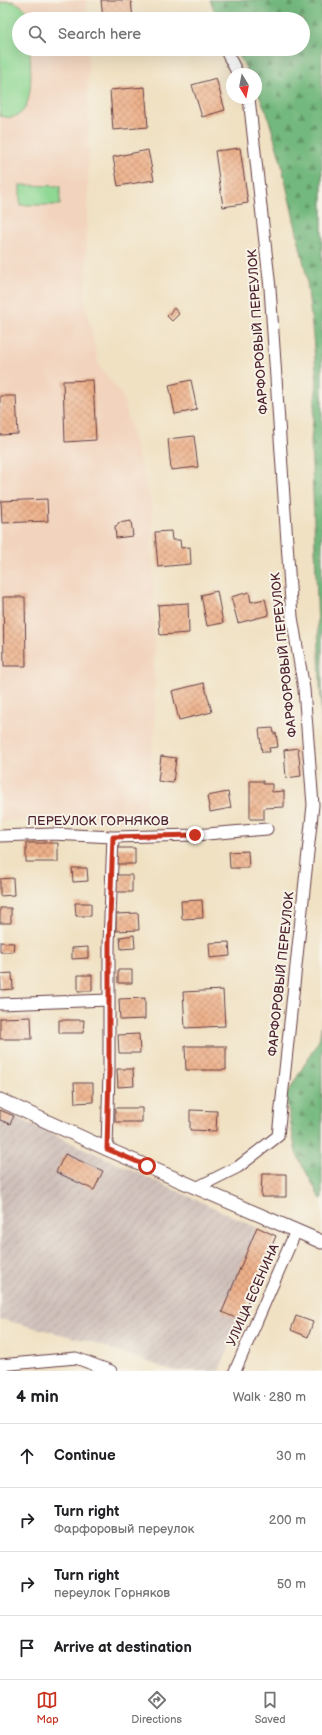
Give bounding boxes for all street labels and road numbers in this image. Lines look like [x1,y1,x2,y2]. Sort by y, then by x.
street label: ФАРФОРОВЫЙ ПЕРЕУЛОК [244,248,272,415]
street label: ФАРФОРОВЫЙ ПЕРЕУЛОК [267,571,301,738]
street label: ПЕРЕУЛОК ГОРНЯКОВ [27,813,169,829]
street label: ФАРФОРОВЫЙ ПЕРЕУЛОК [264,890,298,1057]
street label: УЛИЦА ЕСЕНИНА [223,1241,283,1349]

